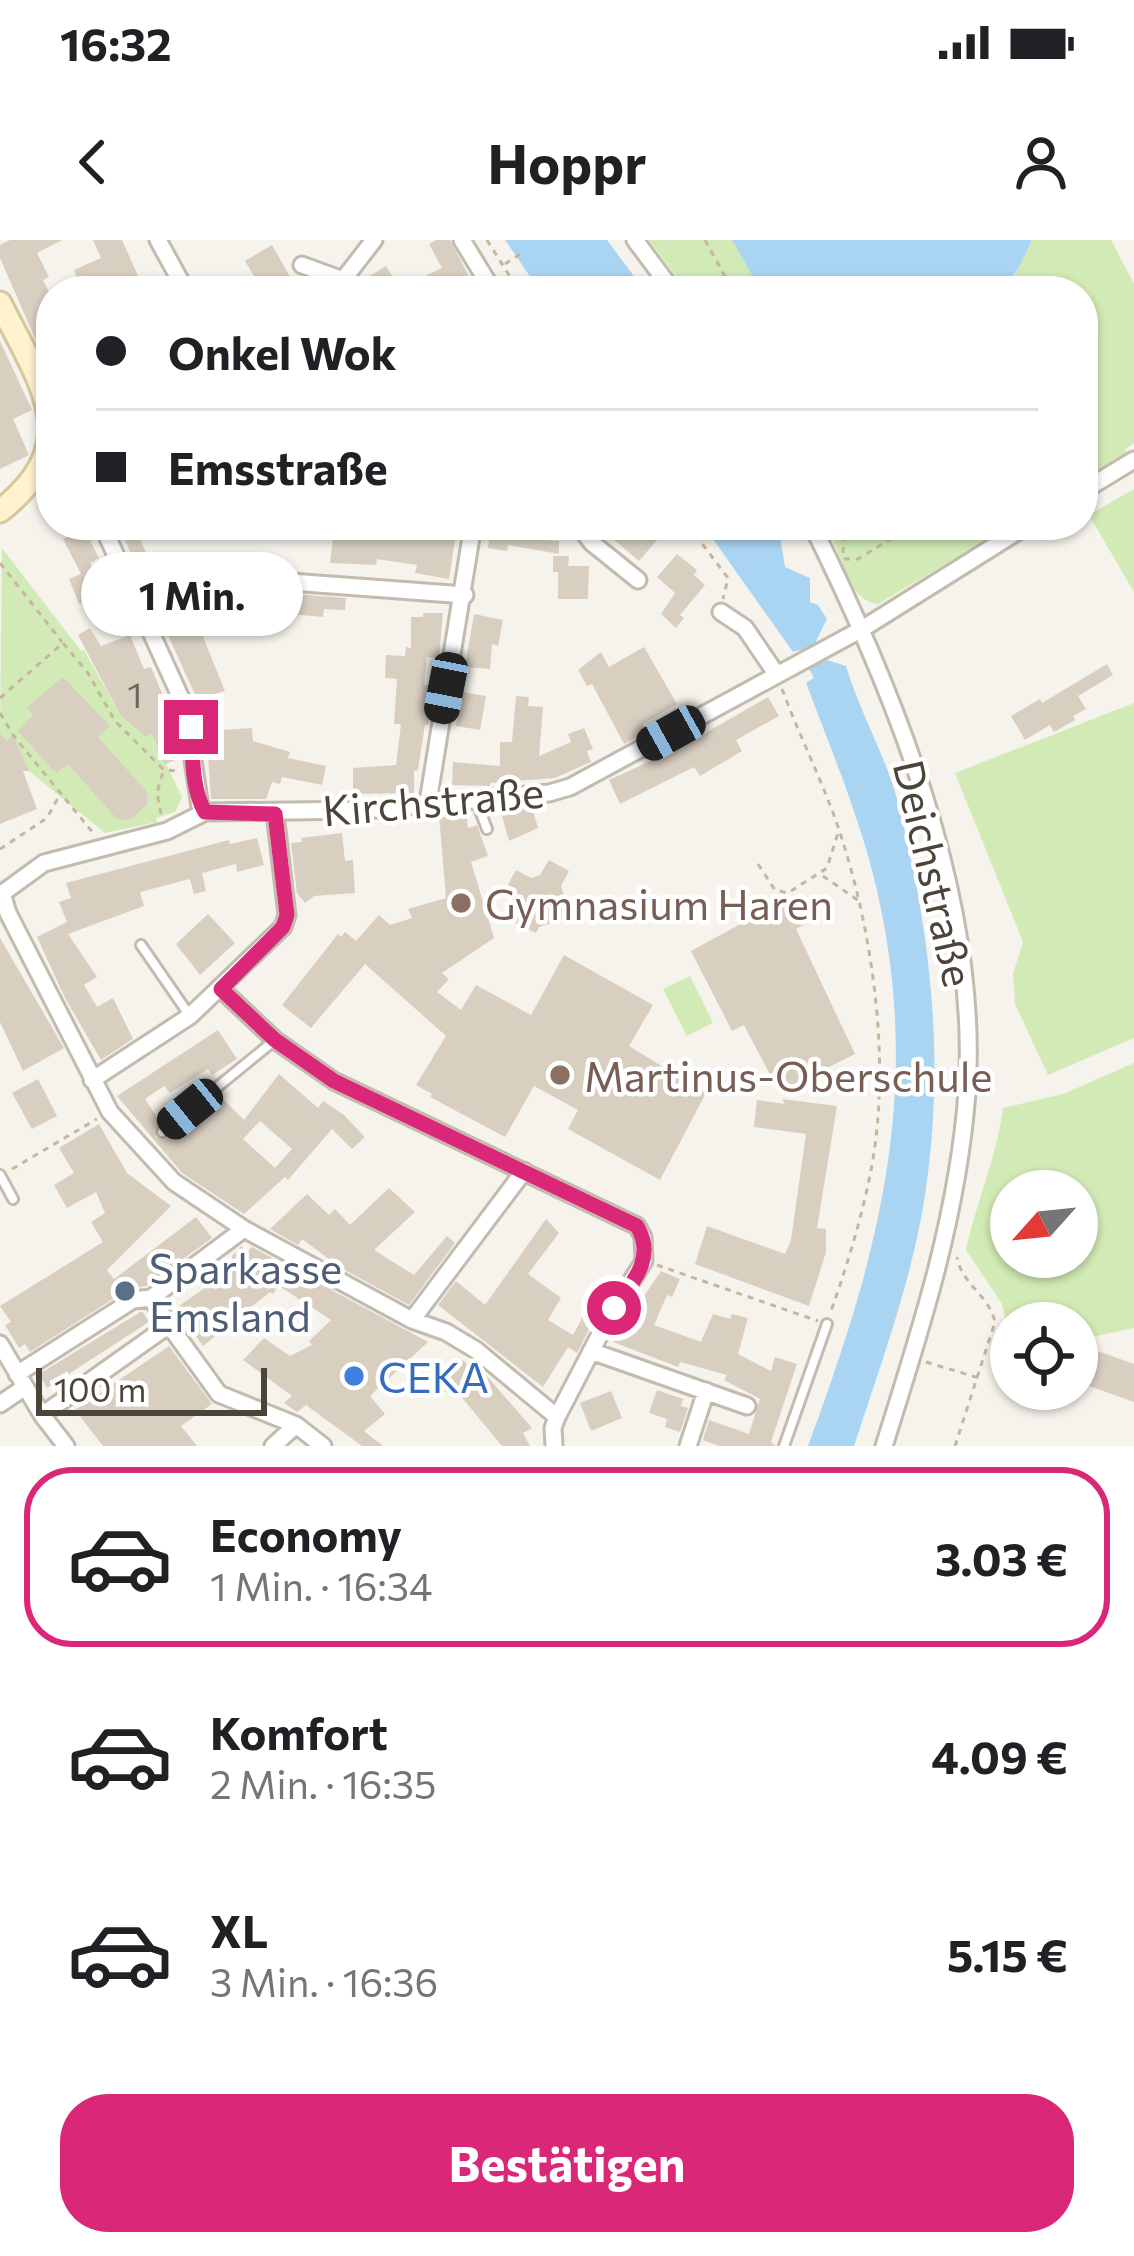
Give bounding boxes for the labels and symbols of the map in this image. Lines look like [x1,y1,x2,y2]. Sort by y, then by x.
callout: 1 Min. [80,553,302,637]
car [421,649,471,727]
house number: 1 [127,671,143,715]
route end [164,700,218,754]
car [631,700,711,766]
street label: Deichstraße [884,755,986,991]
street label: Kirchstraße [320,764,546,836]
place label: Gymnasium Haren [485,877,833,929]
marker: Gymnasium Haren [448,890,474,916]
place label: Martinus-Oberschule [584,1049,993,1101]
marker: Martinus-Oberschule [547,1062,573,1088]
car [151,1072,229,1146]
north arrow [990,1170,1098,1278]
place label: Sparkasse Emsland [149,1241,342,1341]
marker: Sparkasse Emsland [112,1278,138,1304]
route start [587,1281,641,1335]
place label: CEKA [378,1350,489,1402]
scale bar [36,1362,267,1415]
marker: CEKA [341,1363,367,1389]

